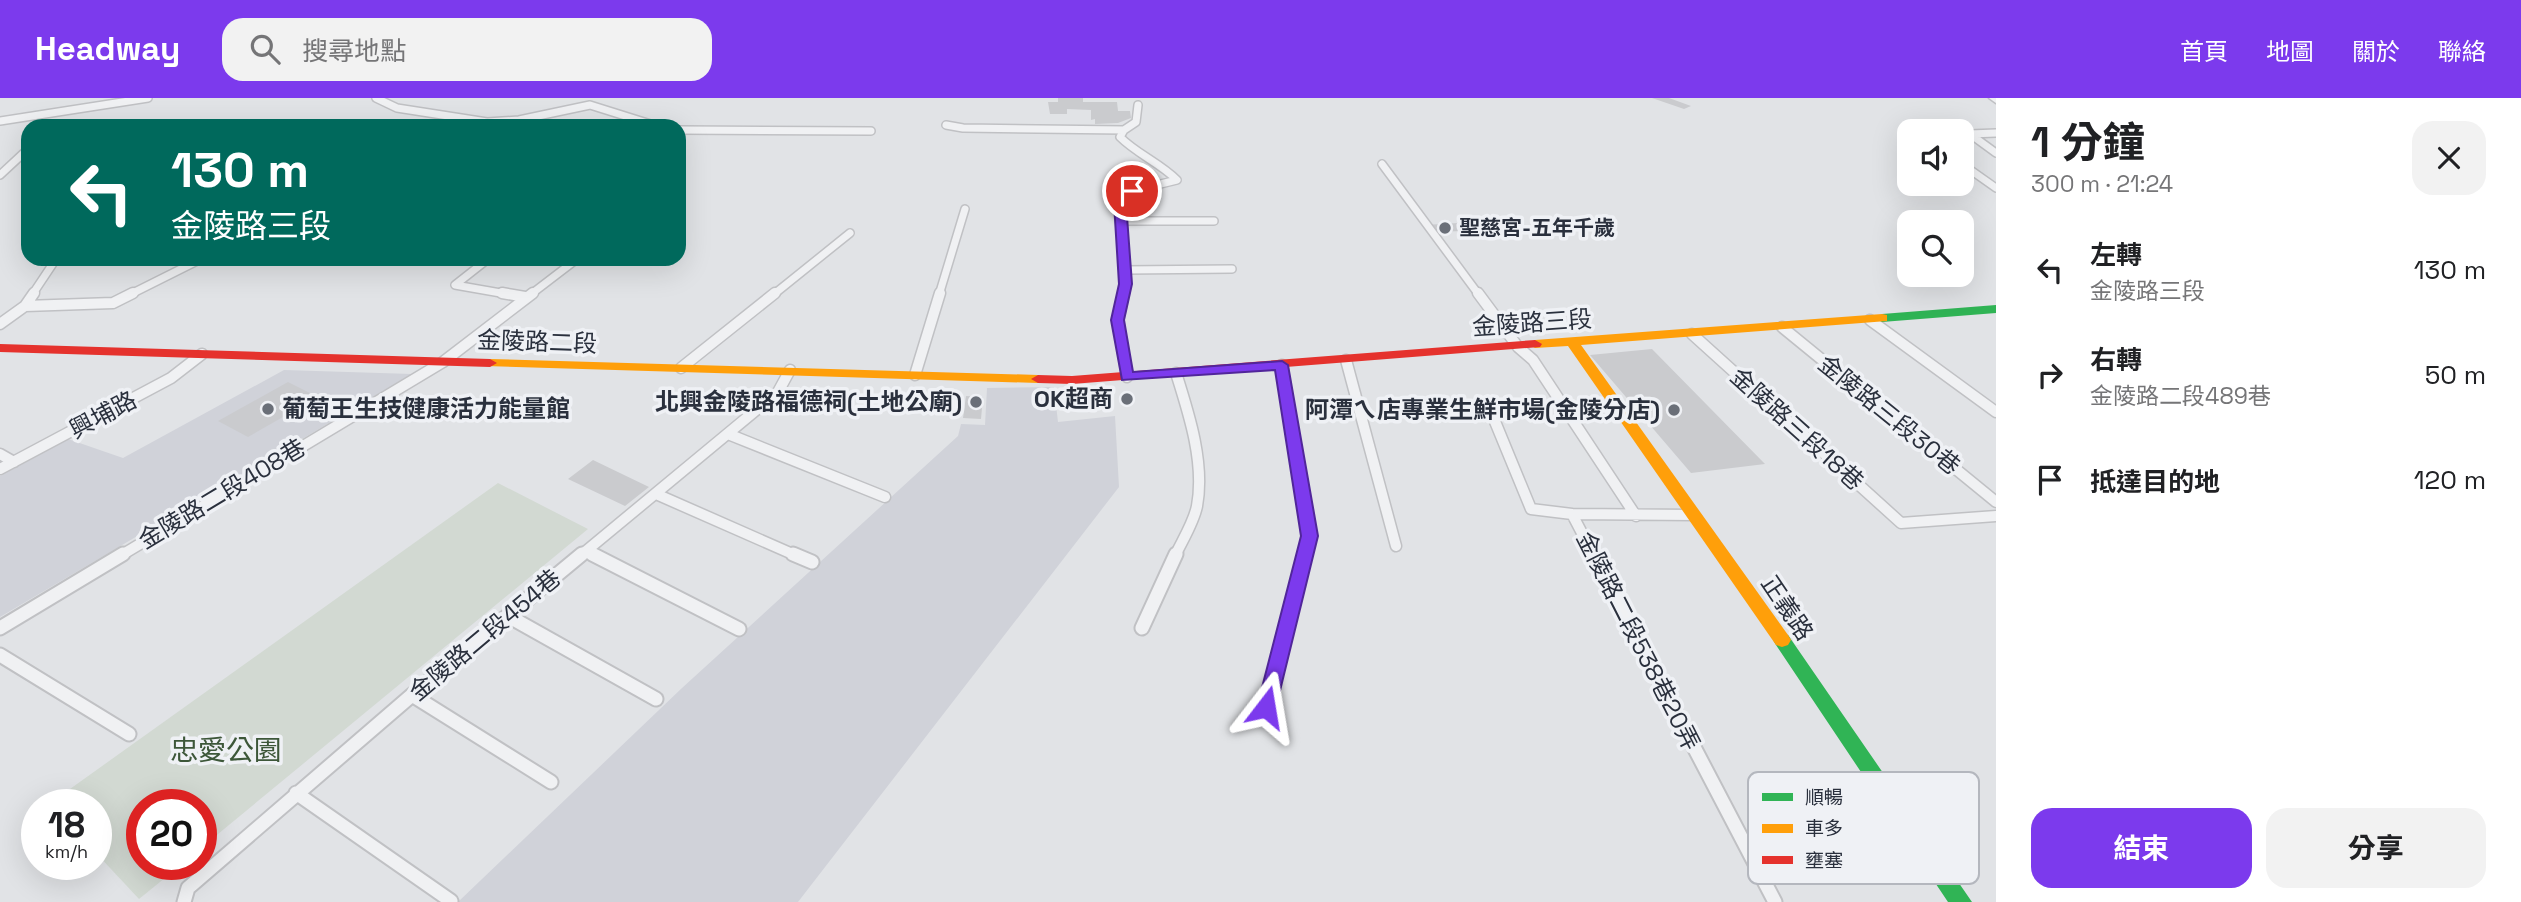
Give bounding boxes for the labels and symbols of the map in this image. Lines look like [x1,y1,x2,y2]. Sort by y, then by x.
pin [1102,161,1162,221]
place label: 聖慈宮-五年千歲 [1459,214,1615,241]
marker: 聖慈宮-五年千歲 [1437,220,1453,236]
street label: 金陵路三段 [1471,303,1593,342]
street label: 金陵路二段 [477,324,598,359]
street label: 金陵路三段30巷 [1812,348,1967,481]
street label: 金陵路三段18巷 [1724,361,1870,497]
place label: OK超商 [1034,383,1113,414]
street label: 興埔路 [64,384,142,445]
place label: 北興金陵路福德祠(土地公廟) [655,386,962,417]
marker: OK超商 [1119,391,1135,407]
place label: 葡萄王生技健康活力能量館 [282,393,570,424]
marker: 北興金陵路福德祠(土地公廟) [968,394,984,410]
place label: 阿潭ㄟ店專業生鮮市場(金陵分店) [1305,394,1660,425]
marker: 葡萄王生技健康活力能量館 [260,401,276,417]
marker: 阿潭ㄟ店專業生鮮市場(金陵分店) [1666,402,1682,418]
street label: 金陵路二段408巷 [133,432,311,556]
street label: 金陵路二段538巷20弄 [1570,526,1707,755]
street label: 金陵路二段454巷 [403,562,567,707]
street label: 正義路 [1754,569,1820,646]
position arrow [1229,670,1303,744]
park label: 忠愛公園 [170,732,282,768]
legend [1748,772,1979,884]
text: 順暢 [1805,785,1843,810]
speed limit sign: 20 [126,789,217,880]
text: 車多 [1805,816,1843,841]
text: 壅塞 [1805,848,1843,873]

